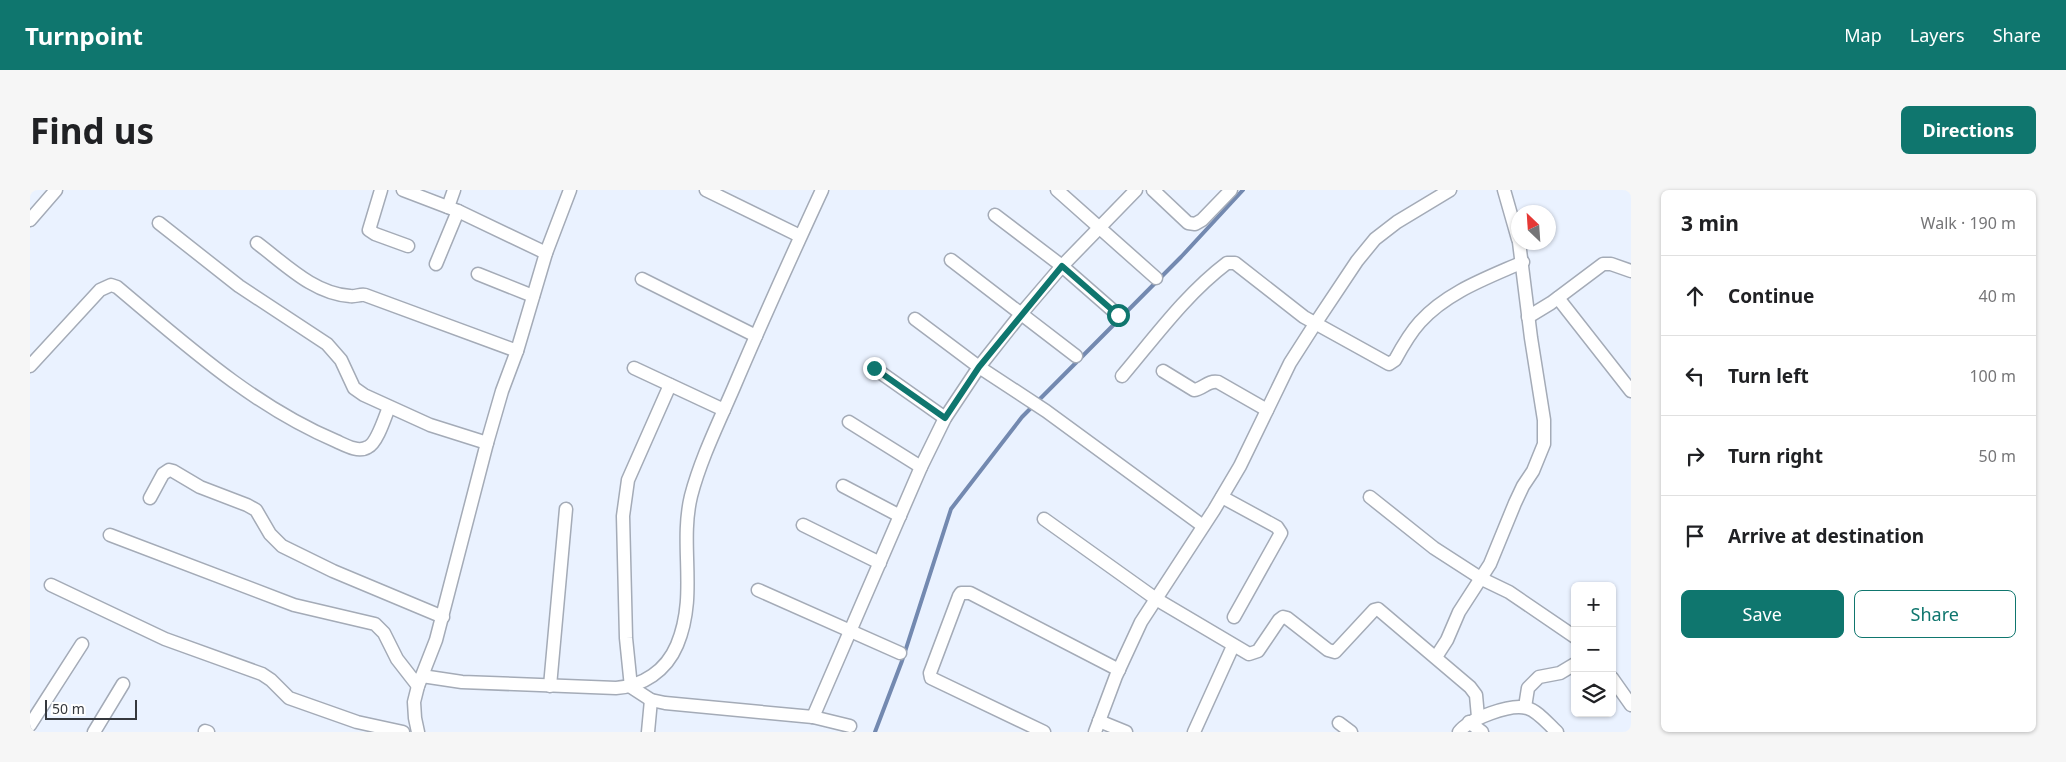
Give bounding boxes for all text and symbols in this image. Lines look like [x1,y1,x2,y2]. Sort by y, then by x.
text: Turnpoint [25,19,143,52]
text: Map [1844,23,1882,47]
text: Layers [1910,23,1965,47]
text: Share [1993,23,2041,47]
button: Directions [1901,106,2036,154]
text: Find us [30,107,154,154]
north arrow [1511,205,1556,250]
text: 3 min [1681,209,1739,237]
text: Walk · 190 m [1921,212,2016,234]
icon: ahead [1681,282,1709,310]
text: Continue [1728,283,1814,309]
text: 40 m [1979,285,2016,307]
route start [1107,304,1130,327]
route end [863,357,886,380]
icon: left [1681,362,1709,390]
text: Turn left [1728,363,1809,389]
text: 100 m [1969,365,2016,387]
icon: right [1681,442,1709,470]
text: Turn right [1728,443,1823,469]
text: 50 m [1979,445,2016,467]
icon: arrive [1681,522,1709,550]
text: Arrive at destination [1728,523,1924,549]
map controls [1571,582,1616,717]
button: + [1571,582,1616,627]
button: Save [1681,590,1844,638]
button: Share [1854,590,2016,638]
button: − [1571,627,1616,672]
button: layers [1571,672,1616,717]
scale bar [45,697,138,720]
text: 50 m [52,699,85,718]

